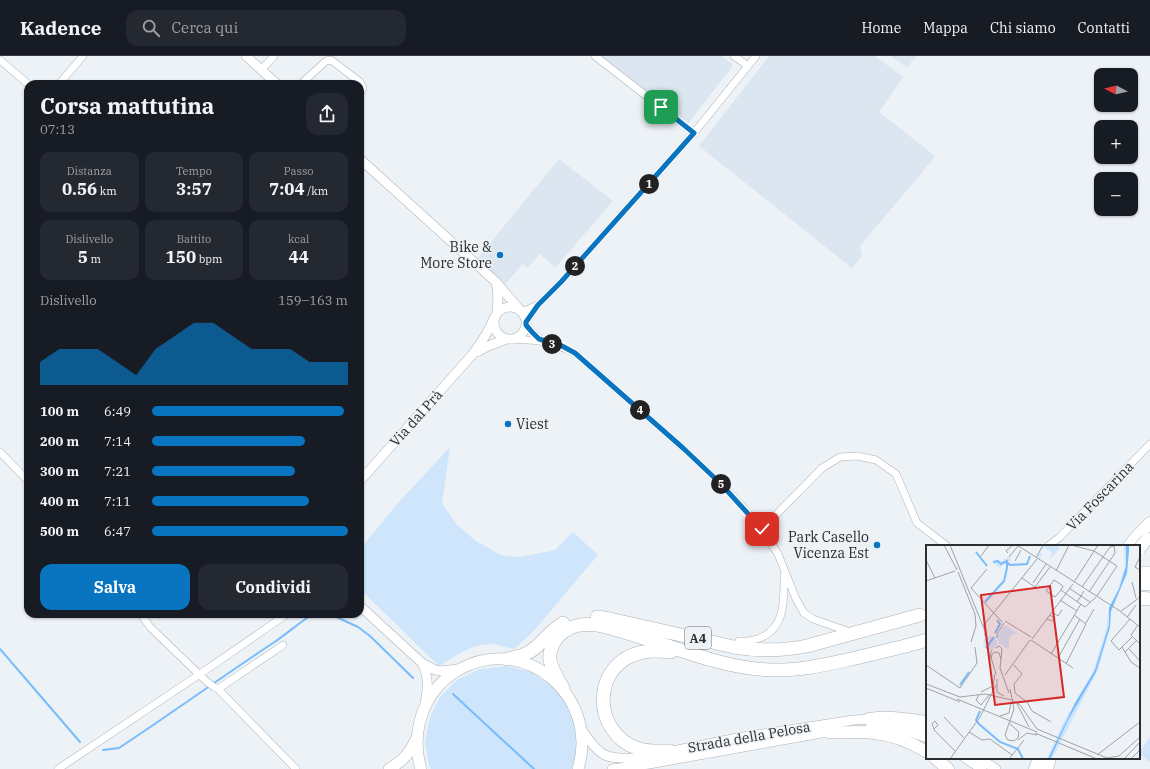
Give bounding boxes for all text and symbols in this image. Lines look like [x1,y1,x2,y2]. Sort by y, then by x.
search box [126,10,406,46]
text: Kadence [20,16,102,40]
icon: search [140,17,162,39]
text: Cerca qui [172,18,238,37]
text: Home [861,19,901,37]
text: Mappa [923,19,968,37]
text: Chi siamo [990,19,1056,37]
text: Contatti [1078,19,1130,37]
north arrow [1094,68,1138,112]
map controls [1094,68,1138,216]
pin [644,90,678,124]
text: Corsa mattutina [40,91,214,120]
button: share [306,93,348,135]
icon: arrive [650,96,672,118]
button: + [1094,120,1138,164]
text: 07:13 [40,121,75,138]
text: Distanza [67,164,112,178]
text: Tempo [176,164,212,178]
text: Passo [284,164,313,178]
button: − [1094,172,1138,216]
pin: 1 [639,174,659,194]
text: 1 [646,177,652,191]
text: 0.56 [62,178,97,200]
text: 3:57 [176,178,212,200]
text: 7:04 [269,178,305,200]
text: km [97,184,117,198]
text: /km [305,184,328,198]
text: Dislivello [65,232,113,246]
text: Battito [177,232,211,246]
text: kcal [288,232,309,246]
place label: Bike & More Store [420,238,492,272]
text: 5 [78,246,88,268]
text: 150 [166,246,196,268]
text: 44 [288,246,309,268]
marker: Bike & More Store [495,250,505,260]
text: m [88,252,101,266]
text: bpm [196,252,222,266]
pin: 2 [565,256,585,276]
text: 2 [572,259,578,273]
text: Dislivello [40,292,97,309]
text: 159–163 m [278,292,348,309]
pin: 3 [542,334,562,354]
text: 3 [549,337,555,351]
street label: Via dal Prà [386,386,446,450]
pin: 4 [630,400,650,420]
text: 100 m [40,403,79,420]
text: 6:49 [104,403,131,420]
text: 4 [637,403,643,417]
place label: Viest [516,415,549,433]
marker: Viest [503,419,513,429]
text: 200 m [40,433,79,450]
text: 7:14 [104,433,131,450]
street label: Via Foscarina [1063,457,1138,534]
text: 300 m [40,463,79,480]
text: 7:21 [104,463,131,480]
pin: 5 [711,474,731,494]
text: 5 [718,477,724,491]
text: 400 m [40,493,79,510]
text: 7:11 [104,493,131,510]
pin [745,512,779,546]
icon: check [751,518,773,540]
text: 500 m [40,523,79,540]
text: 6:47 [104,523,131,540]
place label: Park Casello Vicenza Est [788,528,869,562]
marker: Park Casello Vicenza Est [872,540,882,550]
inset map [926,545,1140,759]
button: Salva [40,564,190,610]
button: Condividi [198,564,348,610]
road number: A4 [685,627,711,649]
street label: Strada della Pelosa [686,717,812,757]

